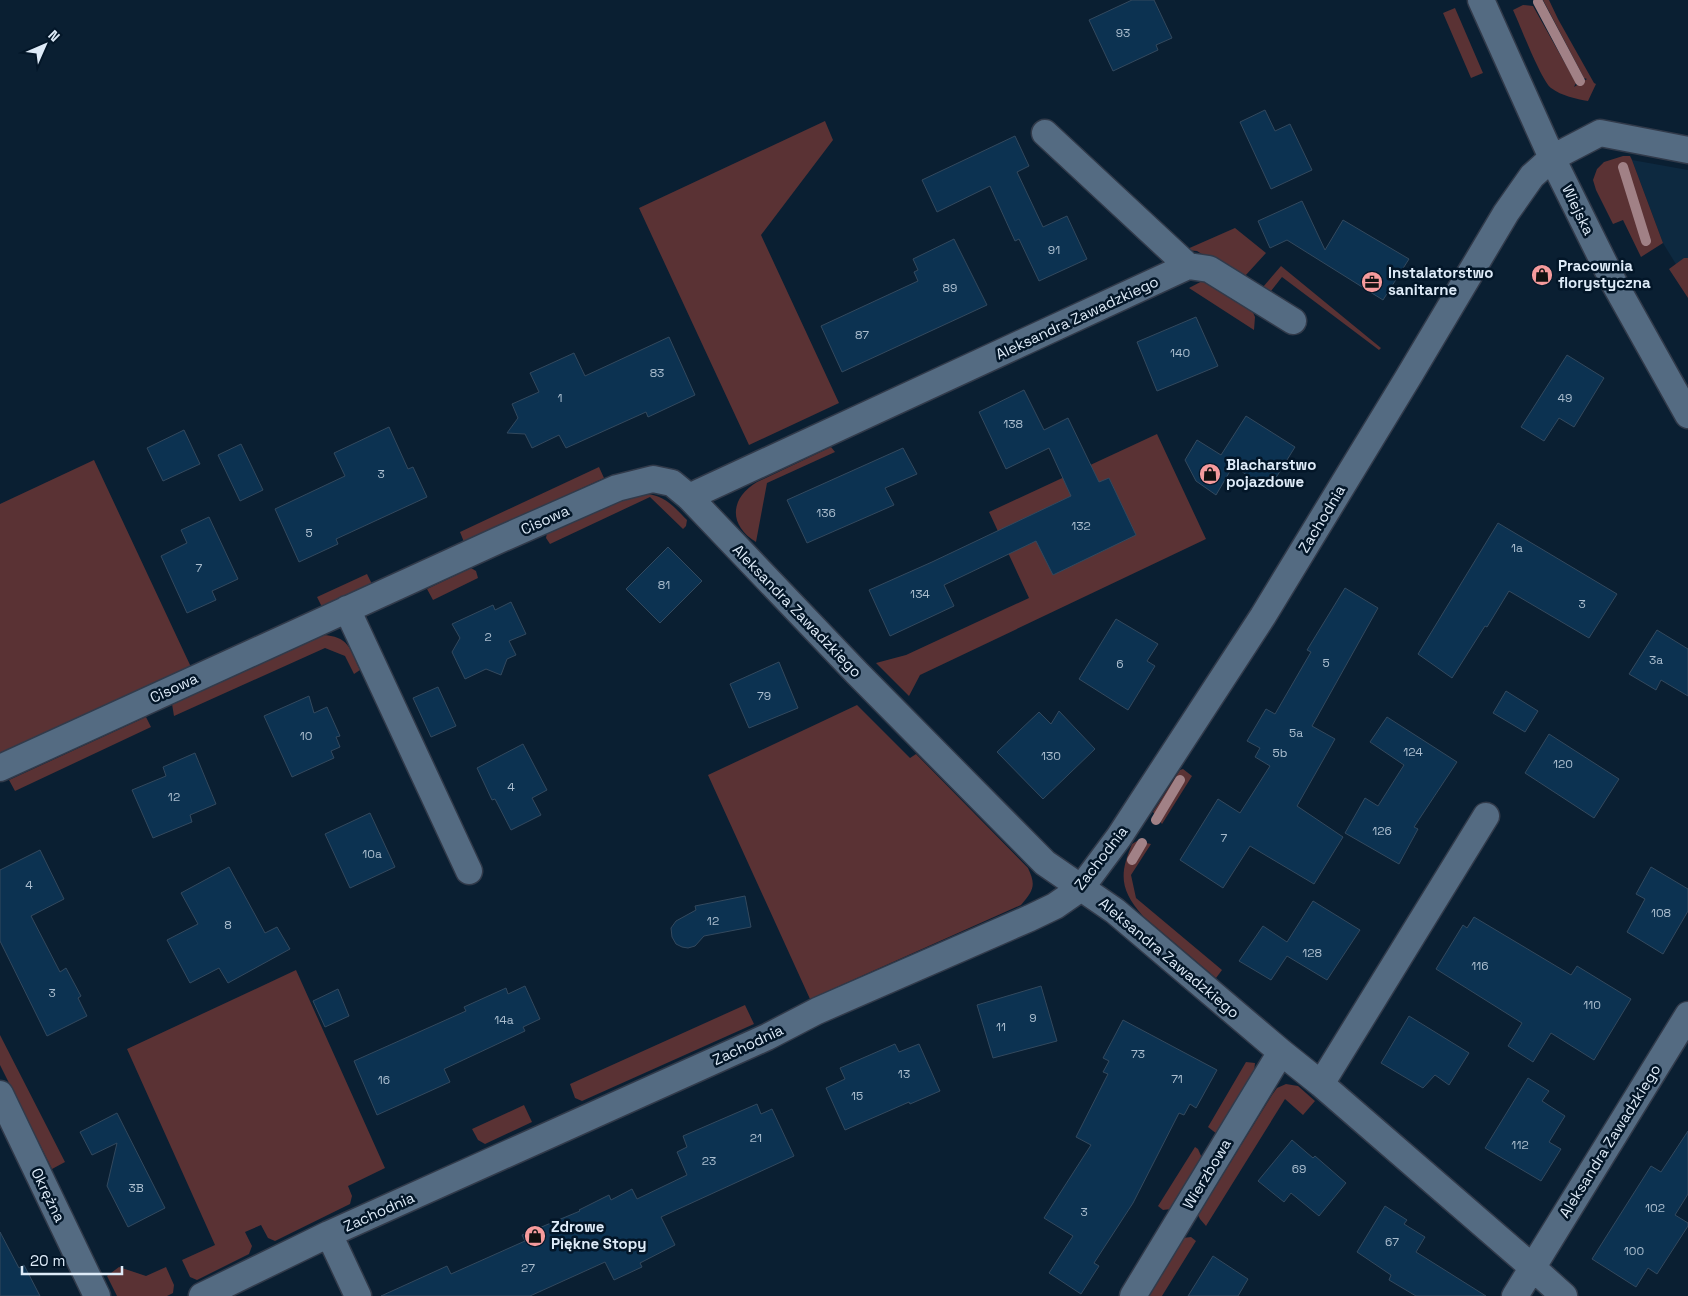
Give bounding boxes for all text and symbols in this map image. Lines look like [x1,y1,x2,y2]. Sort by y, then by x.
north arrow [20,20,70,70]
house number: 93 [1116,25,1130,41]
text: N [45,26,64,45]
street label: Wiejska [1558,181,1599,238]
house number: 91 [1048,242,1060,258]
place label: Pracownia florystyczna [1558,256,1651,292]
place label: Instalatorstwo sanitarne [1388,263,1494,299]
shop icon: Pracownia florystyczna [1530,263,1554,287]
office icon: Instalatorstwo sanitarne [1360,270,1384,294]
street label: Aleksandra Zawadzkiego [992,271,1161,364]
house number: 89 [943,280,957,296]
house number: 87 [855,327,869,343]
house number: 140 [1170,345,1190,361]
house number: 83 [650,365,664,381]
house number: 1 [557,390,563,406]
house number: 49 [1558,390,1572,406]
house number: 138 [1003,416,1023,432]
place label: Blacharstwo pojazdowe [1226,455,1316,491]
shop icon: Blacharstwo pojazdowe [1198,462,1222,486]
house number: 3 [377,466,385,482]
street label: Zachodnia [1294,481,1349,556]
street label: Cisowa [518,500,572,539]
house number: 136 [816,505,836,521]
house number: 132 [1071,518,1091,534]
house number: 5 [305,525,313,541]
street label: Aleksandra Zawadzkiego [729,540,866,681]
house number: 1a [1511,540,1523,556]
house number: 7 [196,560,203,576]
house number: 81 [658,577,670,593]
house number: 134 [910,586,930,602]
house number: 3 [1578,596,1586,612]
house number: 2 [484,629,492,645]
house number: 3a [1649,652,1663,668]
house number: 5 [1322,655,1330,671]
house number: 6 [1116,656,1124,672]
street label: Cisowa [147,668,201,707]
house number: 79 [757,688,771,704]
house number: 5a [1289,725,1303,741]
house number: 10 [300,728,312,744]
house number: 124 [1403,744,1423,760]
house number: 5b [1273,745,1288,761]
house number: 130 [1041,748,1061,764]
house number: 120 [1553,756,1573,772]
house number: 4 [507,779,515,795]
house number: 12 [168,789,180,805]
street label: Zachodnia [1070,822,1132,893]
house number: 126 [1372,823,1392,839]
house number: 7 [1221,830,1228,846]
house number: 10a [362,846,382,862]
house number: 4 [25,877,33,893]
street label: Aleksandra Zawadzkiego [1095,893,1243,1022]
house number: 108 [1651,905,1671,921]
house number: 12 [707,913,719,929]
house number: 8 [224,917,232,933]
house number: 128 [1302,945,1322,961]
house number: 116 [1471,958,1489,974]
house number: 3 [48,985,56,1001]
house number: 110 [1583,997,1601,1013]
house number: 9 [1029,1010,1037,1026]
house number: 14a [494,1012,514,1028]
house number: 11 [996,1019,1006,1035]
street label: Zachodnia [709,1020,786,1069]
house number: 73 [1131,1046,1145,1062]
street label: Aleksandra Zawadzkiego [1554,1060,1665,1221]
house number: 13 [898,1066,910,1082]
house number: 71 [1171,1071,1183,1087]
house number: 16 [378,1072,390,1088]
house number: 15 [851,1088,863,1104]
house number: 21 [750,1130,762,1146]
street label: Wierzbowa [1178,1135,1235,1212]
house number: 112 [1511,1137,1529,1153]
house number: 23 [702,1153,716,1169]
house number: 69 [1292,1161,1306,1177]
street label: Okrężna [27,1165,70,1225]
house number: 3B [128,1180,144,1196]
street label: Zachodnia [340,1187,418,1236]
house number: 102 [1645,1200,1665,1216]
house number: 3 [1080,1204,1088,1220]
place label: Zdrowe Piękne Stopy [551,1217,647,1253]
shop icon: Zdrowe Piękne Stopy [523,1224,547,1248]
house number: 67 [1385,1234,1399,1250]
house number: 100 [1624,1243,1644,1259]
scale bar [22,1244,122,1276]
text: 20 m [30,1251,65,1270]
house number: 27 [521,1260,535,1276]

